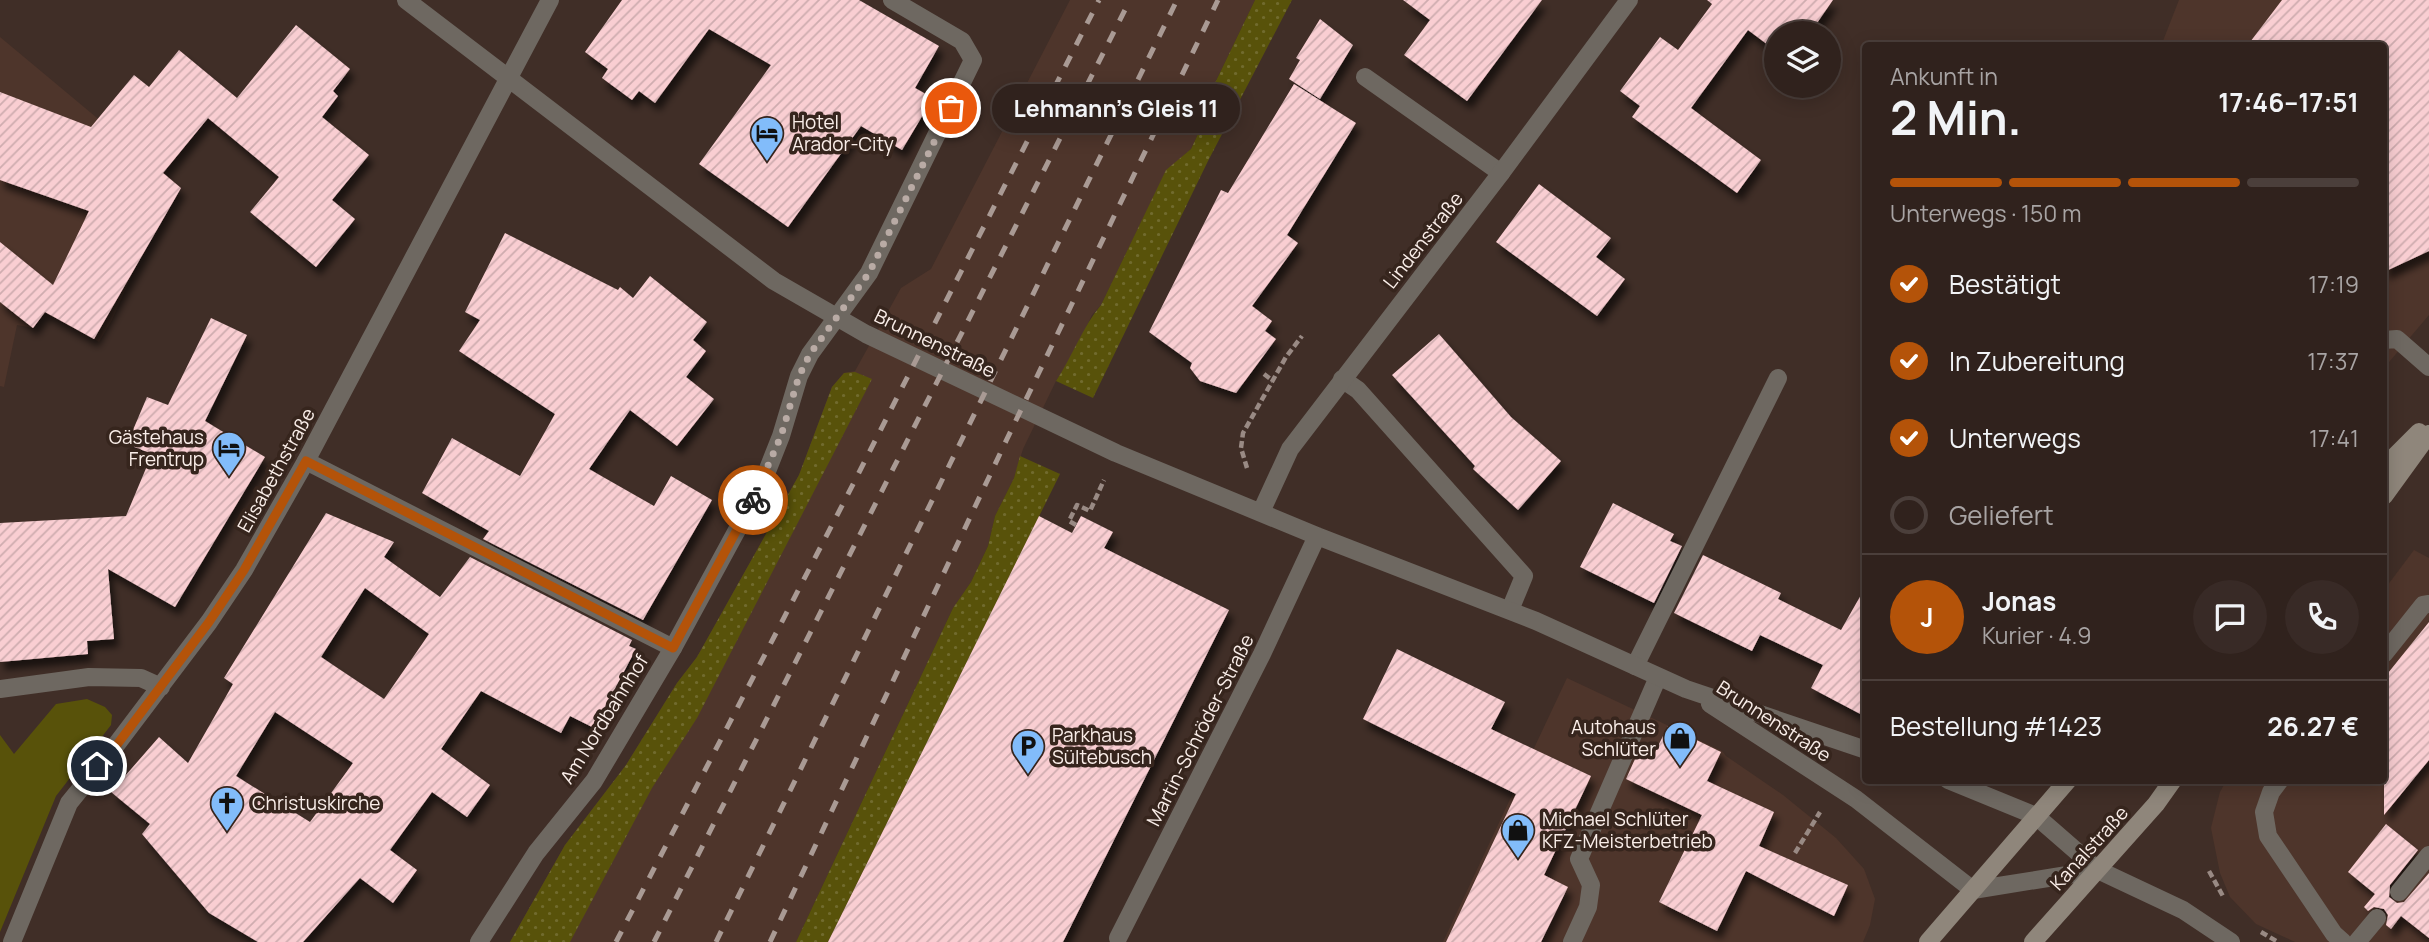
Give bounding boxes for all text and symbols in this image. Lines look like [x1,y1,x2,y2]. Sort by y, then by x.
map controls [1764,21,1841,98]
button: layers [1764,21,1841,98]
text: Ankunft in [1890,60,1998,92]
pin [921,78,981,138]
callout: Lehmann's Gleis 11 [993,84,1242,132]
text: 17:46–17:51 [2218,84,2359,120]
text: 2 Min. [1890,86,2022,149]
icon: bag [932,89,970,127]
text: Lehmann's Gleis 11 [1014,92,1218,124]
place label: Hotel Arador-City [792,109,894,157]
hotel icon: Hotel Arador-City [748,114,786,163]
street label: Lindenstraße [1377,186,1469,294]
text: Unterwegs · 150 m [1890,197,2081,229]
icon: check [1890,265,1928,303]
text: Bestätigt [1949,266,2061,302]
text: 17:19 [2308,268,2359,300]
street label: Brunnenstraße [870,302,1000,384]
icon: check [1890,342,1928,380]
text: In Zubereitung [1949,343,2125,379]
text: 17:37 [2307,345,2359,377]
street label: Elisabethstraße [231,403,321,537]
icon: check [1890,419,1928,457]
text: Unterwegs [1949,420,2081,456]
text: 17:41 [2309,422,2359,454]
place label: Gästehaus Frentrup [109,424,204,472]
hotel icon: Gästehaus Frentrup [210,429,248,478]
courier [718,465,788,535]
icon: bike [734,481,772,519]
text: Geliefert [1949,497,2054,533]
button: chat [2193,580,2267,654]
button: phone [2285,580,2359,654]
text: Jonas [1982,583,2056,619]
text: J [1920,599,1934,635]
text: Kurier · 4.9 [1982,619,2092,651]
street label: Martin-Schröder-Straße [1140,630,1260,830]
street label: Am Nordbahnhof [554,649,654,789]
street label: Brunnenstraße [1712,674,1836,768]
text: Bestellung #1423 [1890,708,2102,744]
text: 26.27 € [2267,708,2359,744]
place label: Autohaus Schlüter [1571,714,1656,762]
shop icon: Autohaus Schlüter [1661,719,1699,768]
place label: Parkhaus Sültebusch [1052,722,1152,770]
parking icon: Parkhaus Sültebusch [1009,727,1047,776]
pin [67,736,127,796]
icon: home [78,747,116,785]
church icon: Christuskirche [208,784,246,833]
place label: Christuskirche [252,790,380,816]
street label: Kanalstraße [2044,800,2134,896]
place label: Michael Schlüter KFZ-Meisterbetrieb [1542,806,1713,854]
shop icon: Michael Schlüter KFZ-Meisterbetrieb [1499,811,1537,860]

